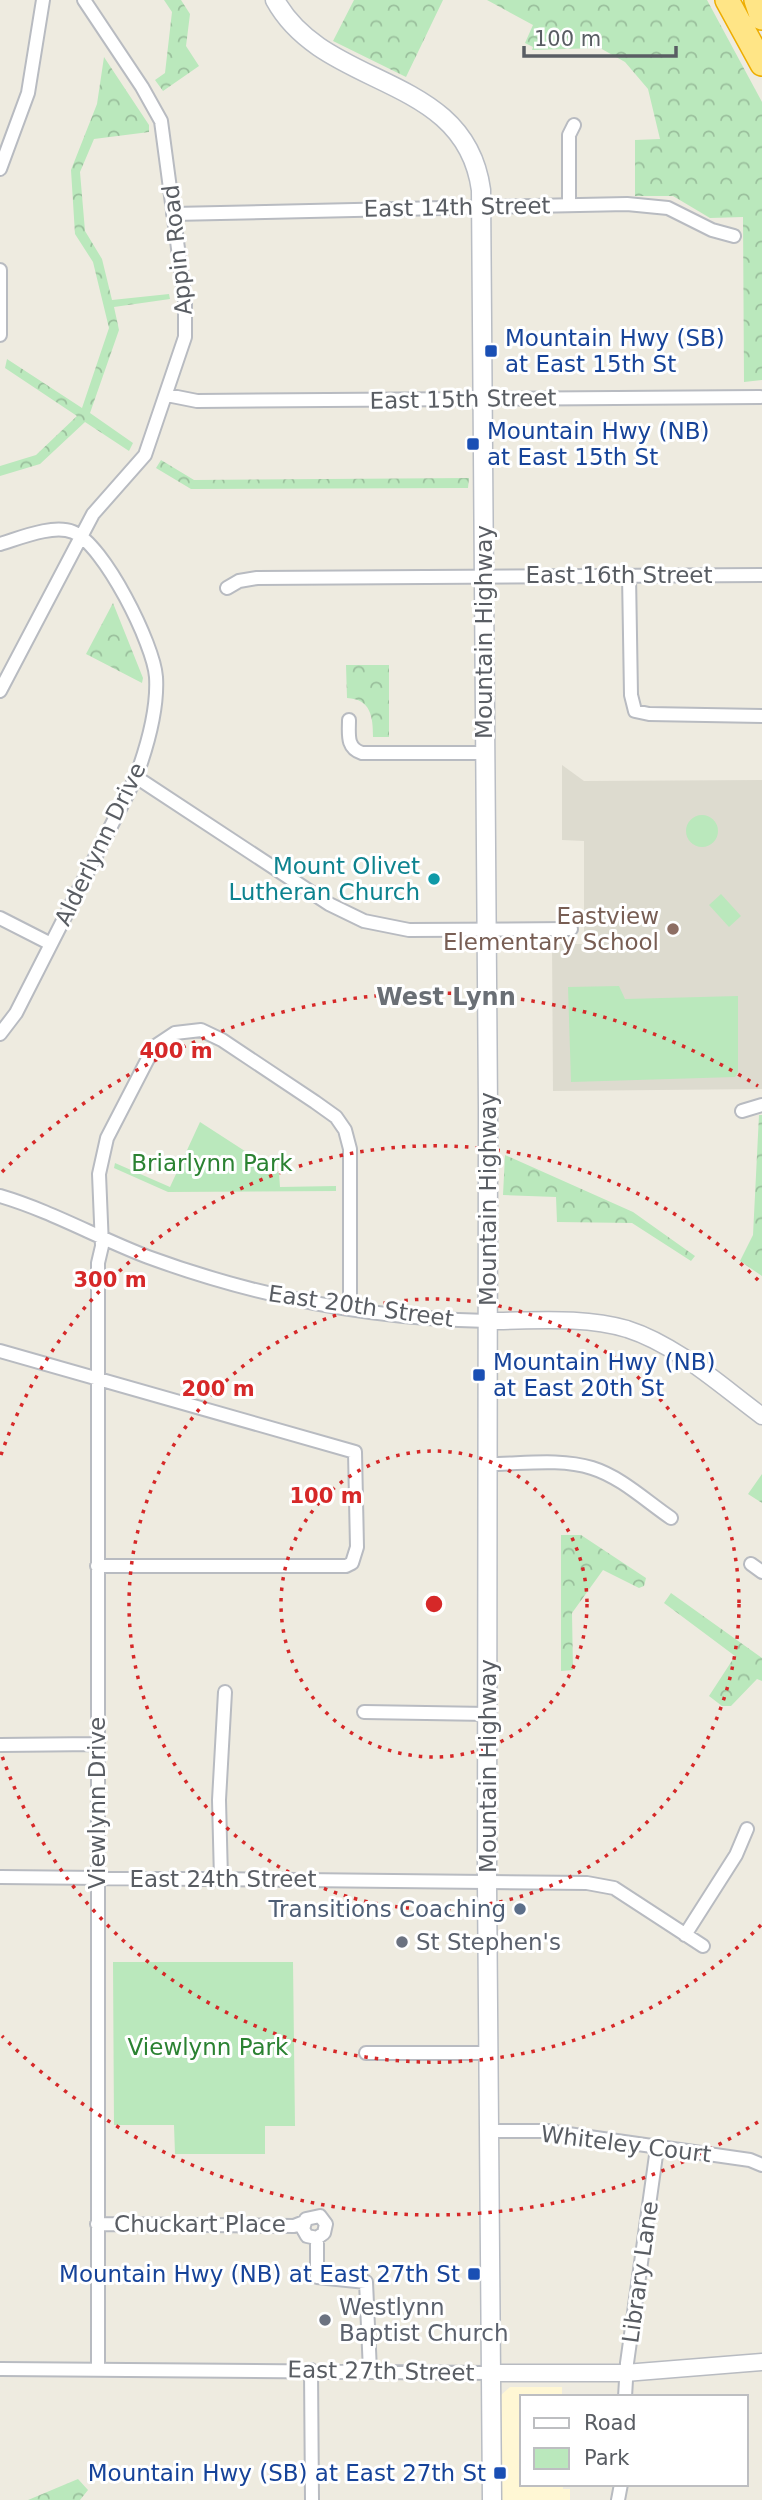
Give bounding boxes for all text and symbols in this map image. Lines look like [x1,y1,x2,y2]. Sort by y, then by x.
scale bar [524,14,676,58]
text: 100 m [534,27,601,51]
street label: Appin Road [157,184,197,316]
street label: East 14th Street [363,192,551,222]
place label: Mountain Hwy (SB) at East 15th St [505,325,725,377]
marker: Mountain Hwy (SB) at East 15th St [483,343,499,359]
street label: East 15th Street [369,384,557,414]
place label: Mountain Hwy (NB) at East 15th St [487,418,709,470]
marker: Mountain Hwy (NB) at East 15th St [465,436,481,452]
street label: Mountain Highway [471,525,497,739]
street label: East 16th Street [526,562,713,588]
street label: Alderlynn Drive [49,758,151,930]
place label: Mount Olivet Lutheran Church [228,853,420,905]
marker: Mount Olivet Lutheran Church [426,871,442,887]
place label: Eastview Elementary School [443,903,659,955]
marker: Eastview Elementary School [665,921,681,937]
district label: West Lynn [376,983,516,1011]
text: 400 m [139,1039,213,1063]
street label: Mountain Highway [475,1092,501,1306]
park label: Briarlynn Park [131,1150,293,1176]
text: 300 m [73,1268,147,1292]
street label: East 20th Street [267,1280,455,1332]
place label: Mountain Hwy (NB) at East 20th St [493,1349,715,1401]
marker: Mountain Hwy (NB) at East 20th St [471,1367,487,1383]
text: 200 m [181,1377,255,1401]
text: 100 m [289,1484,363,1508]
centre of rings [422,1592,446,1616]
street label: Mountain Highway [475,1659,501,1873]
street label: Viewlynn Drive [84,1717,110,1889]
street label: East 24th Street [130,1866,317,1892]
place label: Transitions Coaching [267,1896,506,1922]
marker: Transitions Coaching [512,1901,528,1917]
place label: St Stephen's [416,1929,561,1955]
marker: St Stephen's [394,1934,410,1950]
park label: Viewlynn Park [128,2034,289,2060]
street label: Whiteley Court [539,2121,713,2167]
street label: Library Lane [617,2199,663,2345]
street label: Chuckart Place [114,2211,286,2237]
place label: Mountain Hwy (NB) at East 27th St [59,2261,460,2287]
marker: Mountain Hwy (NB) at East 27th St [466,2266,482,2282]
place label: Westlynn Baptist Church [339,2294,509,2346]
marker: Westlynn Baptist Church [317,2312,333,2328]
street label: East 27th Street [287,2356,475,2386]
legend [520,2395,748,2486]
text: Road [584,2411,637,2435]
text: Park [584,2446,630,2470]
place label: Mountain Hwy (SB) at East 27th St [88,2460,486,2486]
marker: Mountain Hwy (SB) at East 27th St [492,2465,508,2481]

